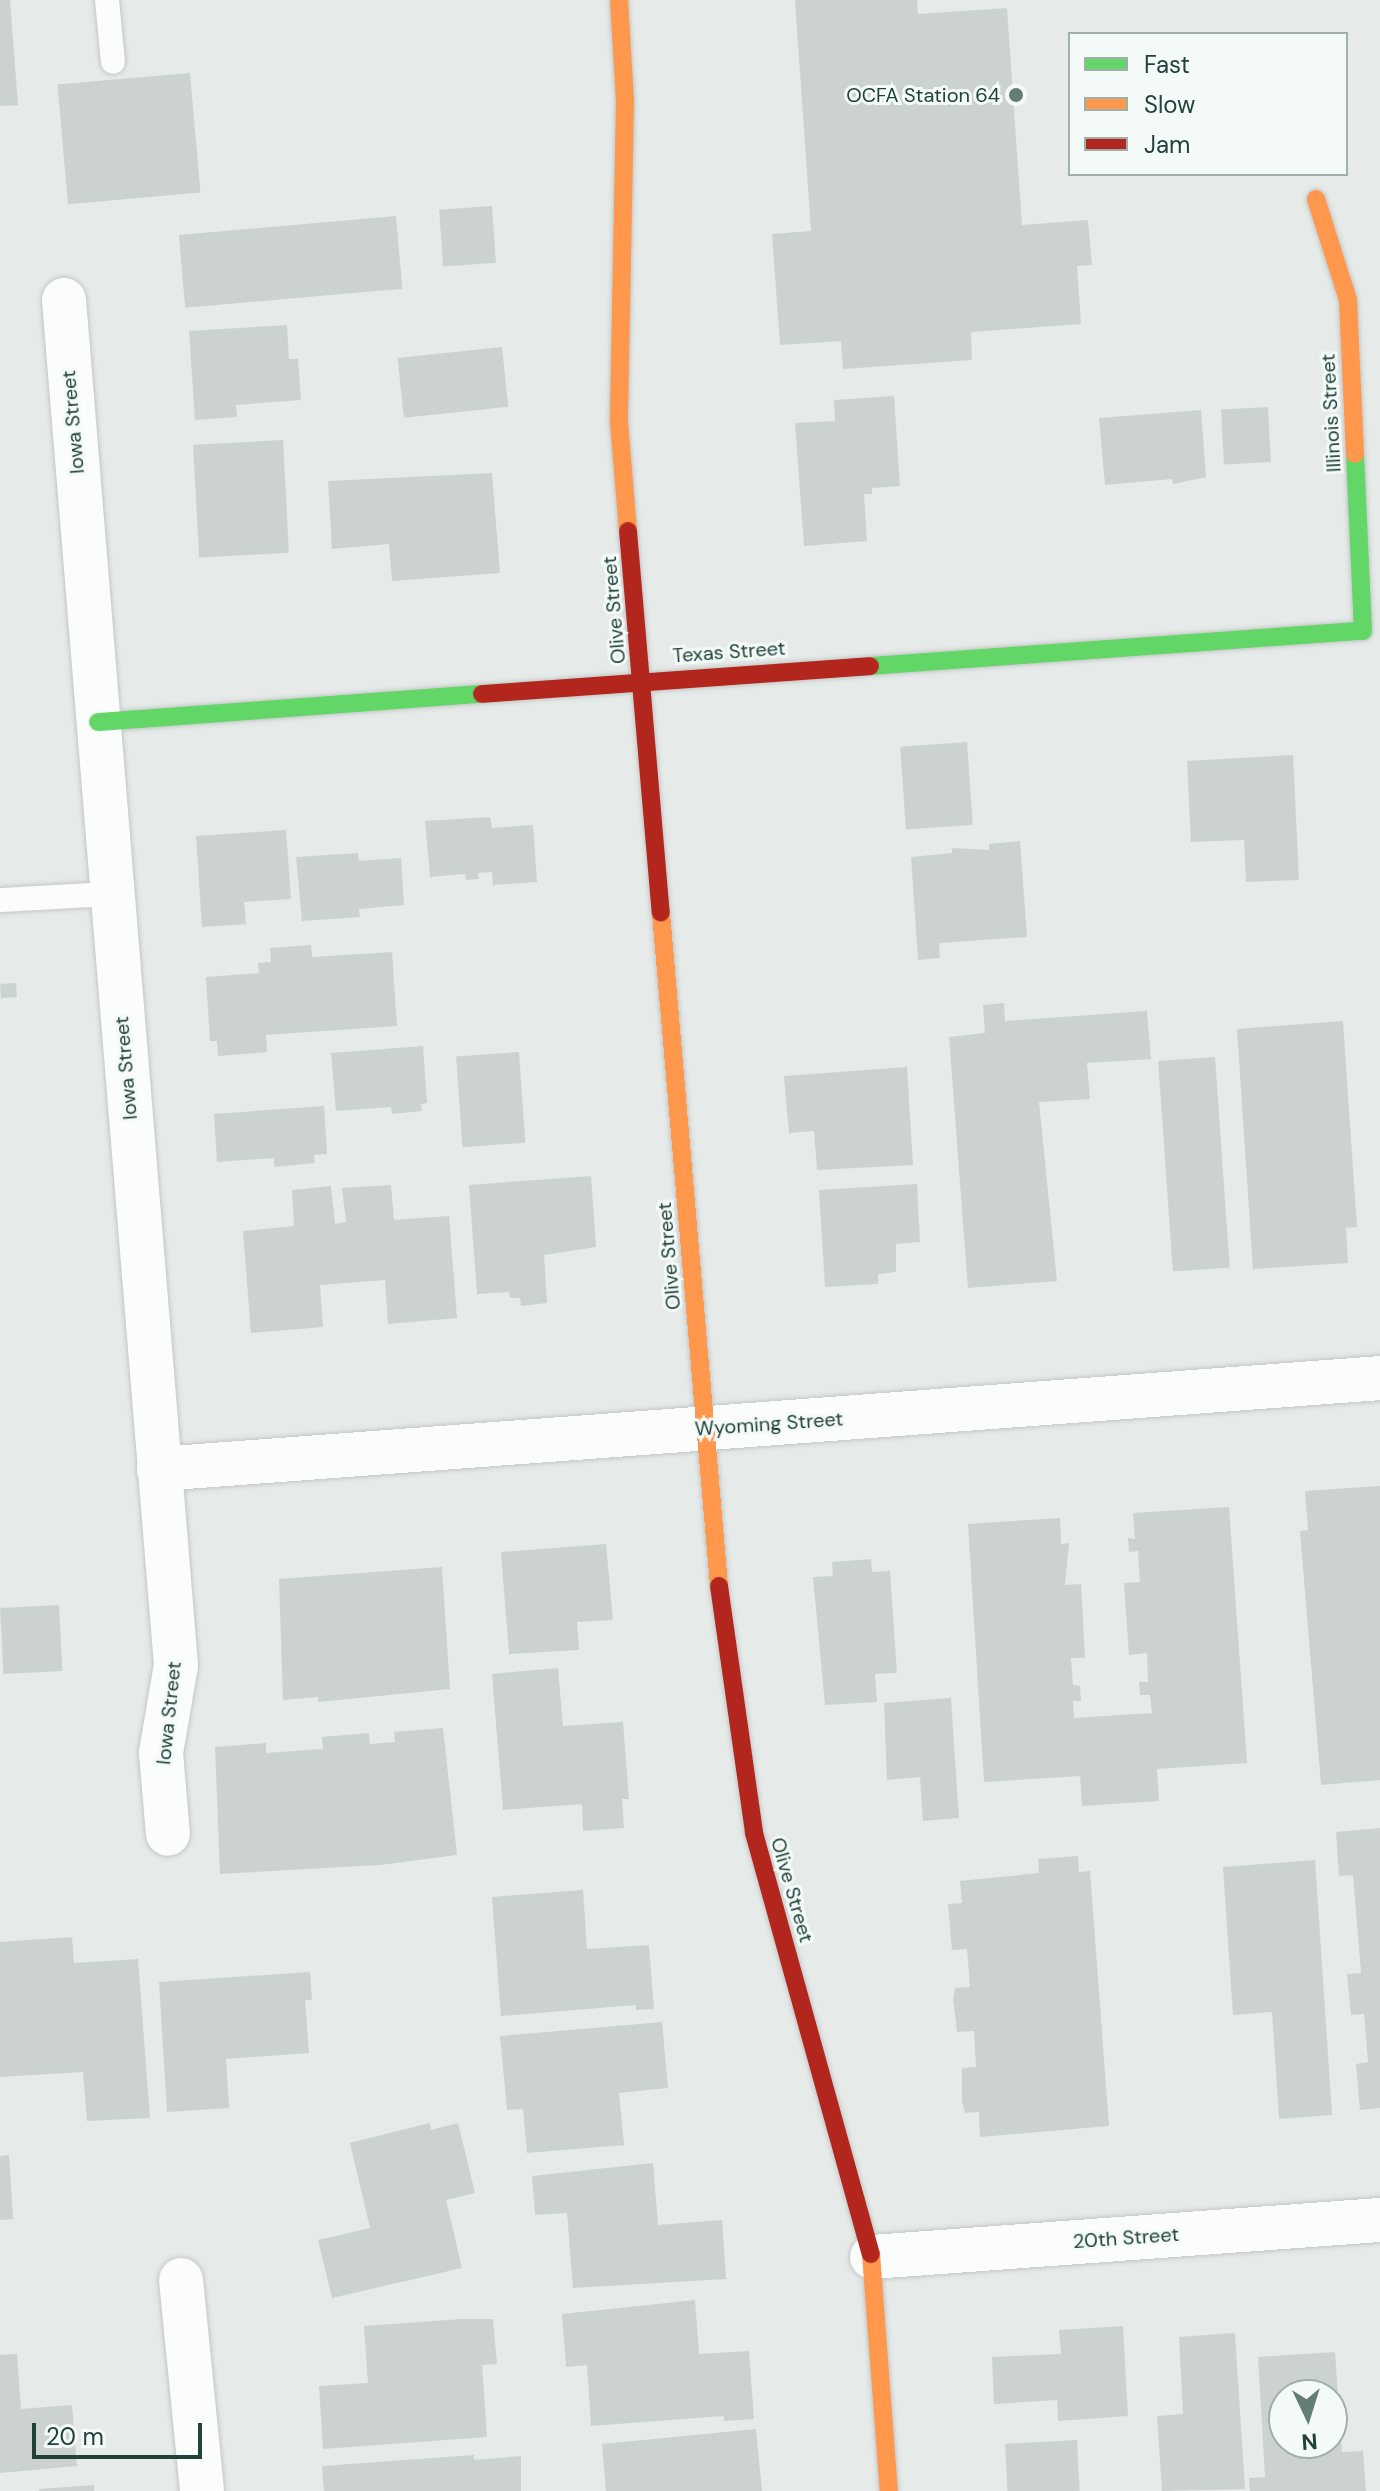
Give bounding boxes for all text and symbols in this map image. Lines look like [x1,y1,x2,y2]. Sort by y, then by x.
legend [1068,32,1348,176]
text: Fast [1144,49,1190,80]
place label: OCFA Station 64 [846,83,1000,107]
marker: OCFA Station 64 [1007,86,1025,104]
text: Slow [1144,89,1195,120]
text: Jam [1144,129,1190,160]
street label: Illinois Street [1316,353,1346,473]
street label: Iowa Street [57,369,89,475]
street label: Olive Street [597,555,631,665]
street label: Texas Street [672,636,786,668]
street label: Iowa Street [110,1015,142,1121]
street label: Olive Street [652,1201,686,1311]
street label: Wyoming Street [694,1407,844,1441]
street label: Iowa Street [152,1660,186,1766]
street label: Olive Street [766,1835,818,1945]
street label: 20th Street [1072,2222,1180,2254]
north arrow [1268,2379,1348,2459]
scale bar [36,2407,206,2457]
text: 20 m [46,2421,104,2452]
text: N [1301,2426,1319,2456]

